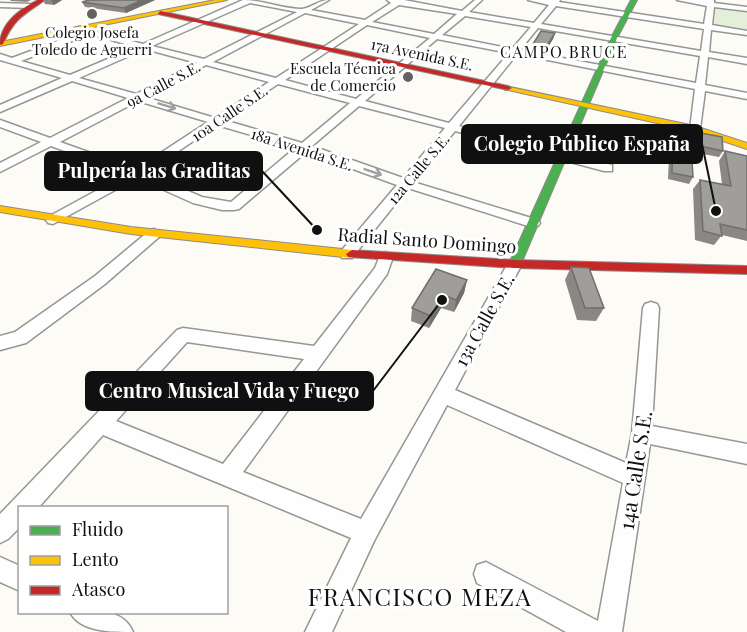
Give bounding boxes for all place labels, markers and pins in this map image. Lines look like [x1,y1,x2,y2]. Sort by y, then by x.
marker: Colegio Josefa Toledo de Aguerri [85,7,99,21]
place label: Colegio Josefa Toledo de Aguerri [32,22,153,59]
place label: Escuela Técnica de Comercio [290,58,397,95]
marker: Escuela Técnica de Comercio [401,70,415,84]
callout: Colegio Público España [462,125,702,163]
callout: Pulpería las Graditas [45,152,262,190]
callout: Centro Musical Vida y Fuego [86,372,373,410]

